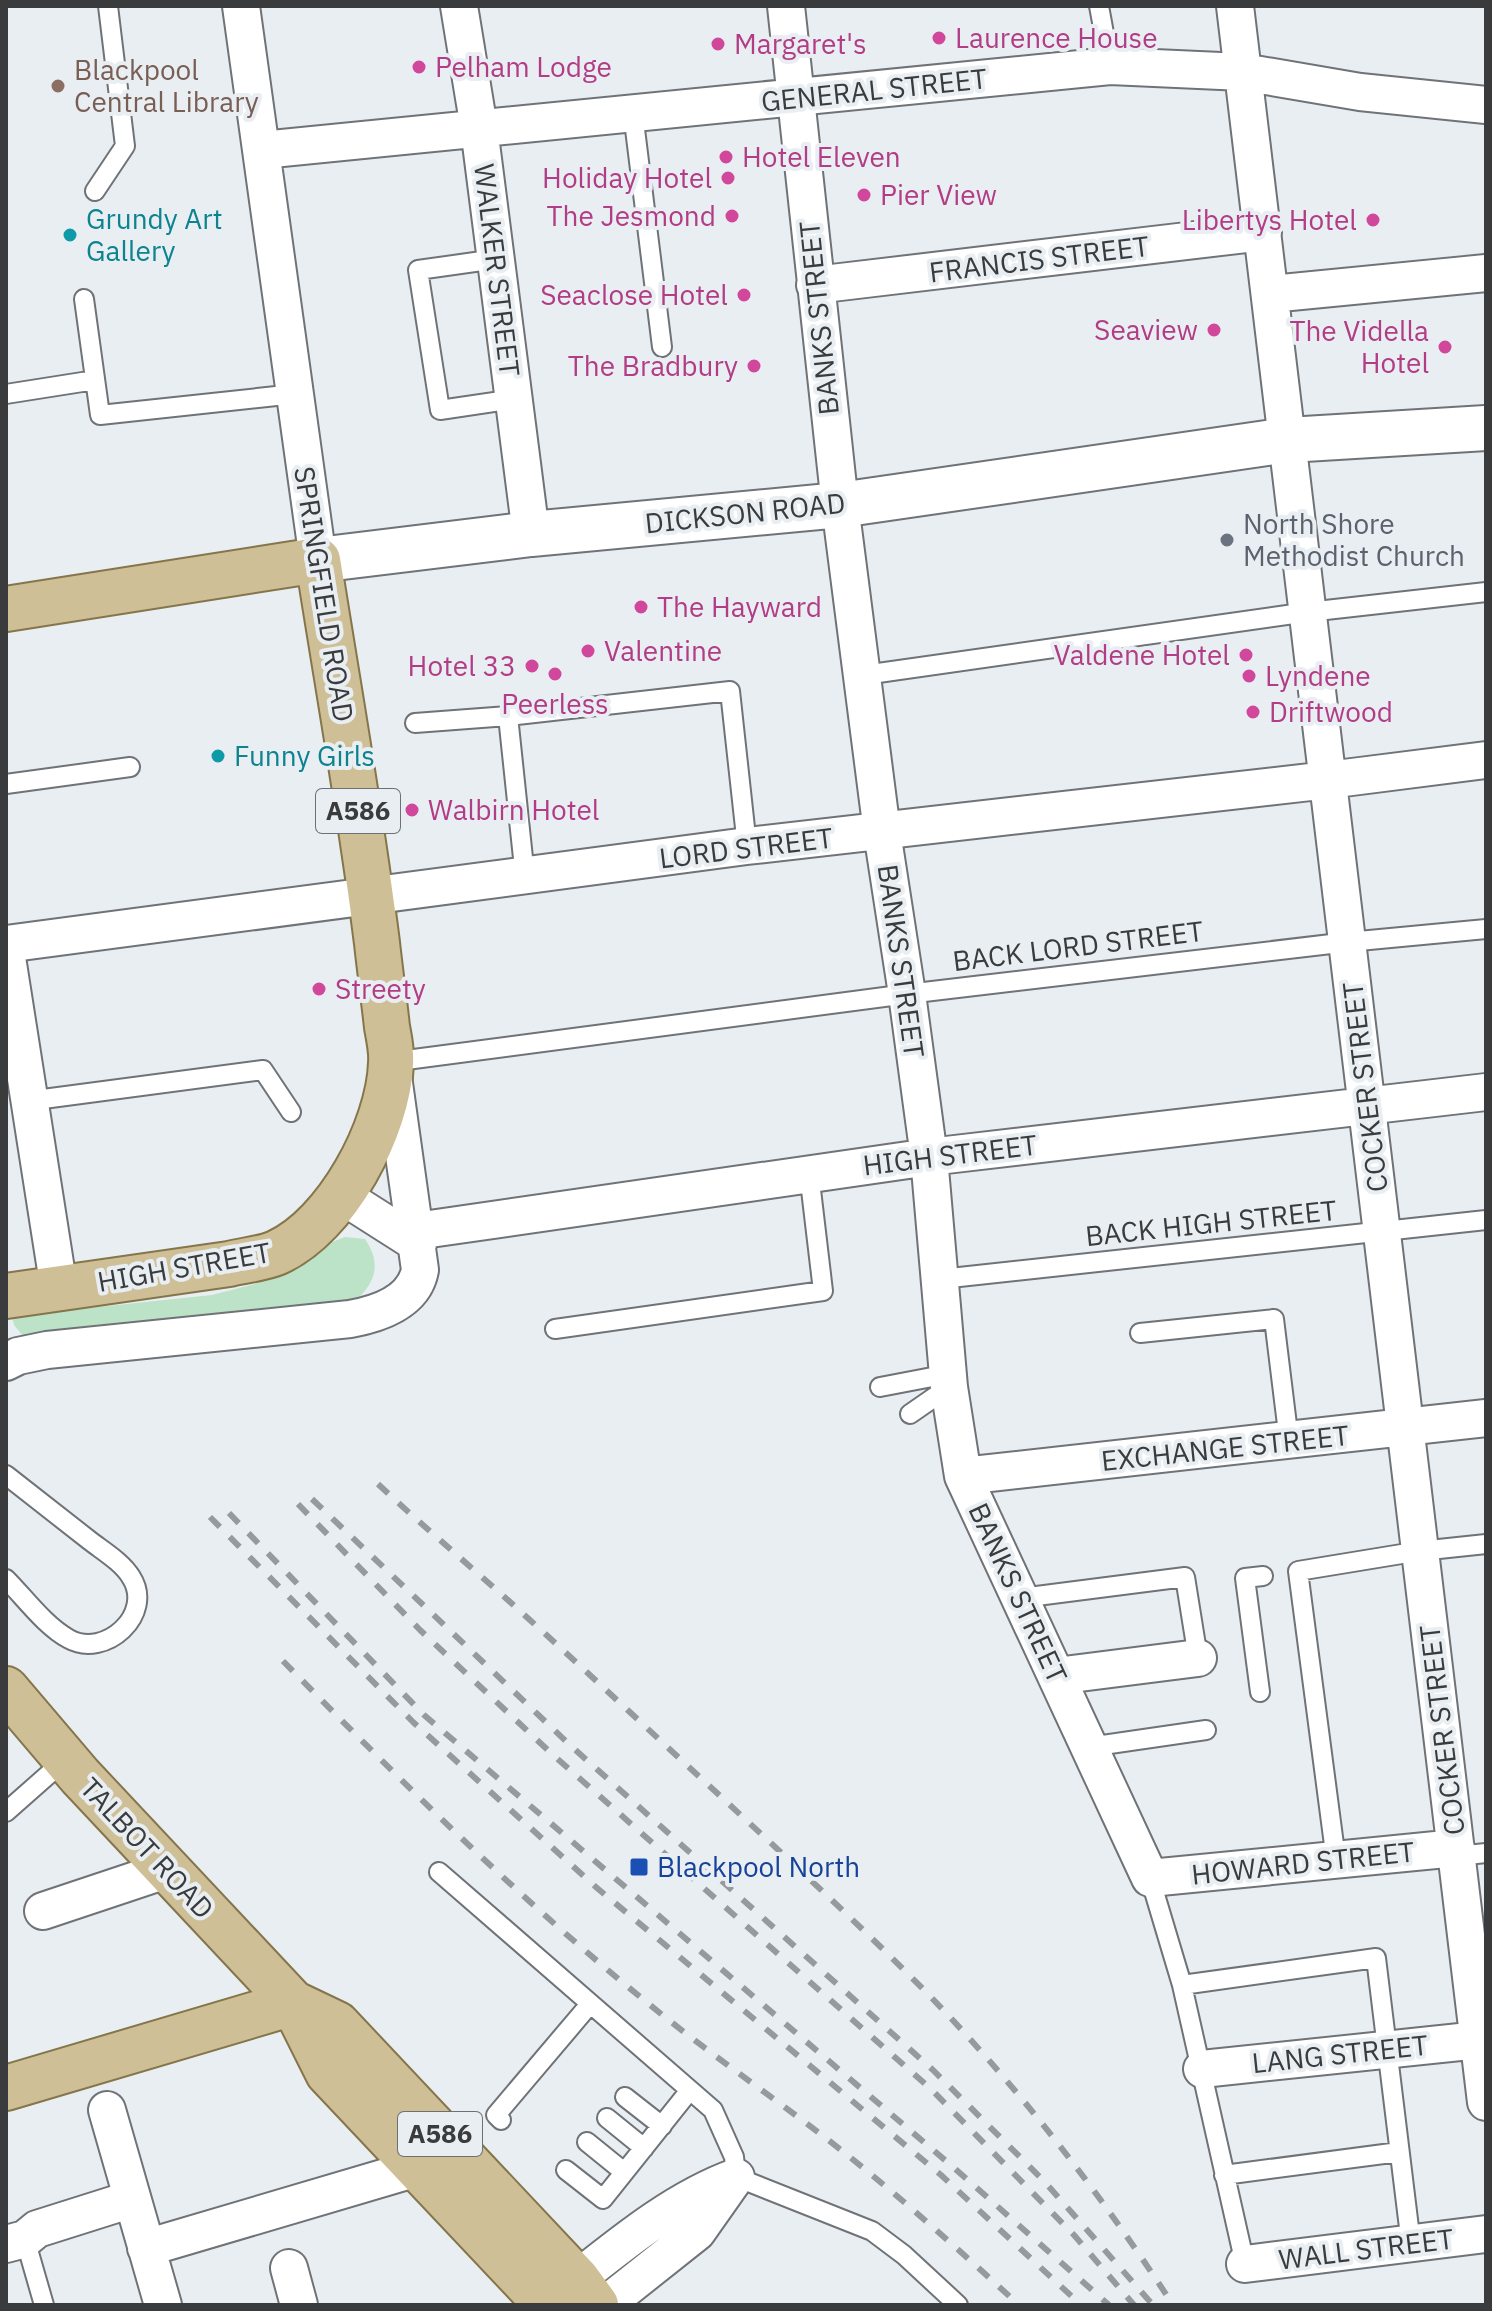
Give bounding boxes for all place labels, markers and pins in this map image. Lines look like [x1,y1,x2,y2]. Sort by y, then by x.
place label: Laurence House [955,19,1158,56]
place label: Margaret's [734,25,867,62]
marker: Laurence House [930,29,948,47]
marker: Margaret's [709,35,727,53]
place label: Pelham Lodge [435,48,612,85]
place label: Blackpool Central Library [74,51,259,120]
marker: Pelham Lodge [410,58,428,76]
marker: Blackpool Central Library [49,77,67,95]
place label: Hotel Eleven [742,138,901,175]
marker: Hotel Eleven [717,148,735,166]
place label: Holiday Hotel [542,159,712,196]
marker: Holiday Hotel [719,169,737,187]
place label: Pier View [880,176,997,213]
marker: Pier View [855,186,873,204]
place label: The Jesmond [547,197,716,234]
place label: Grundy Art Gallery [86,200,223,269]
place label: Libertys Hotel [1182,201,1357,238]
marker: The Jesmond [723,207,741,225]
marker: Libertys Hotel [1364,211,1382,229]
marker: Grundy Art Gallery [61,226,79,244]
place label: Seaclose Hotel [540,276,728,313]
marker: Seaclose Hotel [735,286,753,304]
place label: Seaview [1094,311,1198,348]
place label: The Vidella Hotel [1289,312,1429,381]
marker: Seaview [1205,321,1223,339]
marker: The Vidella Hotel [1436,338,1454,356]
place label: The Bradbury [568,347,738,384]
marker: The Bradbury [745,357,763,375]
place label: North Shore Methodist Church [1243,505,1465,574]
marker: North Shore Methodist Church [1218,531,1236,549]
place label: The Hayward [657,588,822,625]
marker: The Hayward [632,598,650,616]
place label: Valentine [604,632,722,669]
place label: Valdene Hotel [1054,636,1230,673]
marker: Valentine [579,642,597,660]
marker: Valdene Hotel [1237,646,1255,664]
place label: Hotel 33 [408,647,516,684]
marker: Hotel 33 [523,657,541,675]
place label: Lyndene [1265,657,1371,694]
marker: Peerless [546,665,564,683]
marker: Lyndene [1240,667,1258,685]
place label: Peerless [501,685,609,722]
place label: Driftwood [1269,693,1393,730]
marker: Driftwood [1244,703,1262,721]
place label: Funny Girls [234,737,375,774]
marker: Funny Girls [209,747,227,765]
place label: Walbirn Hotel [428,791,599,828]
marker: Walbirn Hotel [403,801,421,819]
place label: Streety [335,970,426,1007]
marker: Streety [310,980,328,998]
place label: Blackpool North [657,1848,860,1885]
marker: Blackpool North [628,1856,650,1878]

